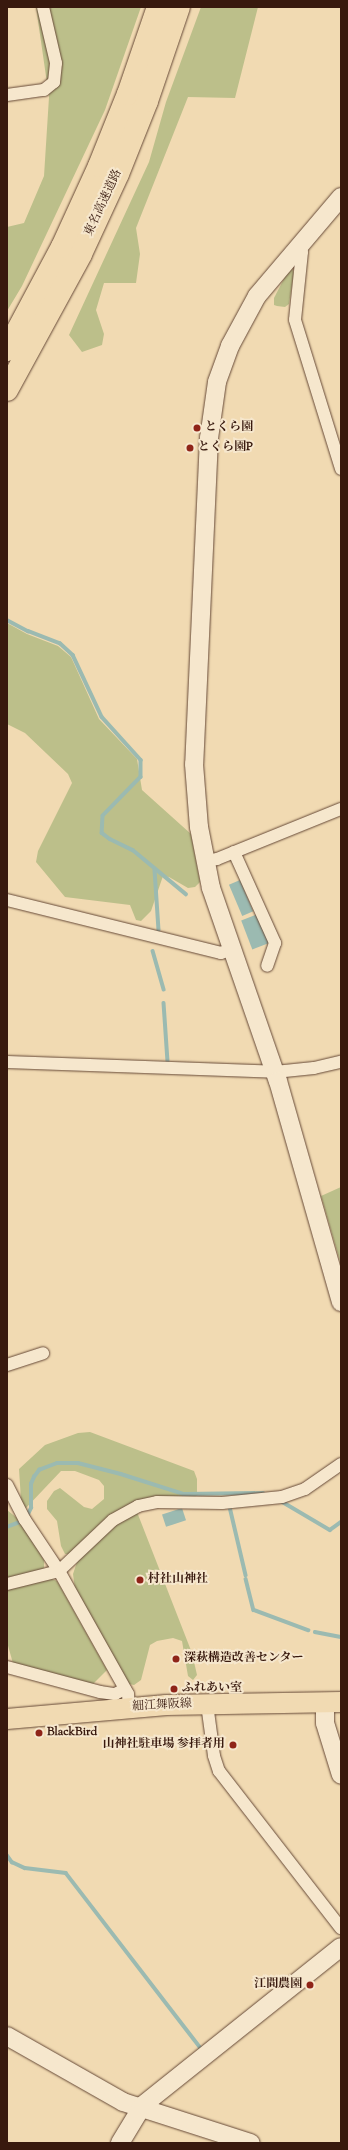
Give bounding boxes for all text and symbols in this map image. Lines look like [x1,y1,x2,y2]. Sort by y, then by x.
street label: 東名高速道路 [82,167,126,239]
place label: とくら園 [205,421,253,435]
marker: とくら園 [192,423,202,433]
place label: とくら園P [198,441,253,455]
marker: とくら園P [185,443,195,453]
place label: 村社山神社 [148,1573,208,1587]
marker: 村社山神社 [135,1575,145,1585]
place label: 深萩構造改善センター [184,1652,304,1666]
marker: 深萩構造改善センター [171,1654,181,1664]
place label: ふれあい室 [182,1682,242,1696]
marker: ふれあい室 [169,1684,179,1694]
street label: 細江舞阪線 [132,1697,192,1715]
place label: BlackBird [47,1726,97,1740]
marker: BlackBird [34,1728,44,1738]
place label: 山神社駐車場 参拝者用 [102,1738,225,1752]
marker: 山神社駐車場 参拝者用 [228,1740,238,1750]
place label: 江間農園 [254,1978,302,1992]
marker: 江間農園 [305,1980,315,1990]

